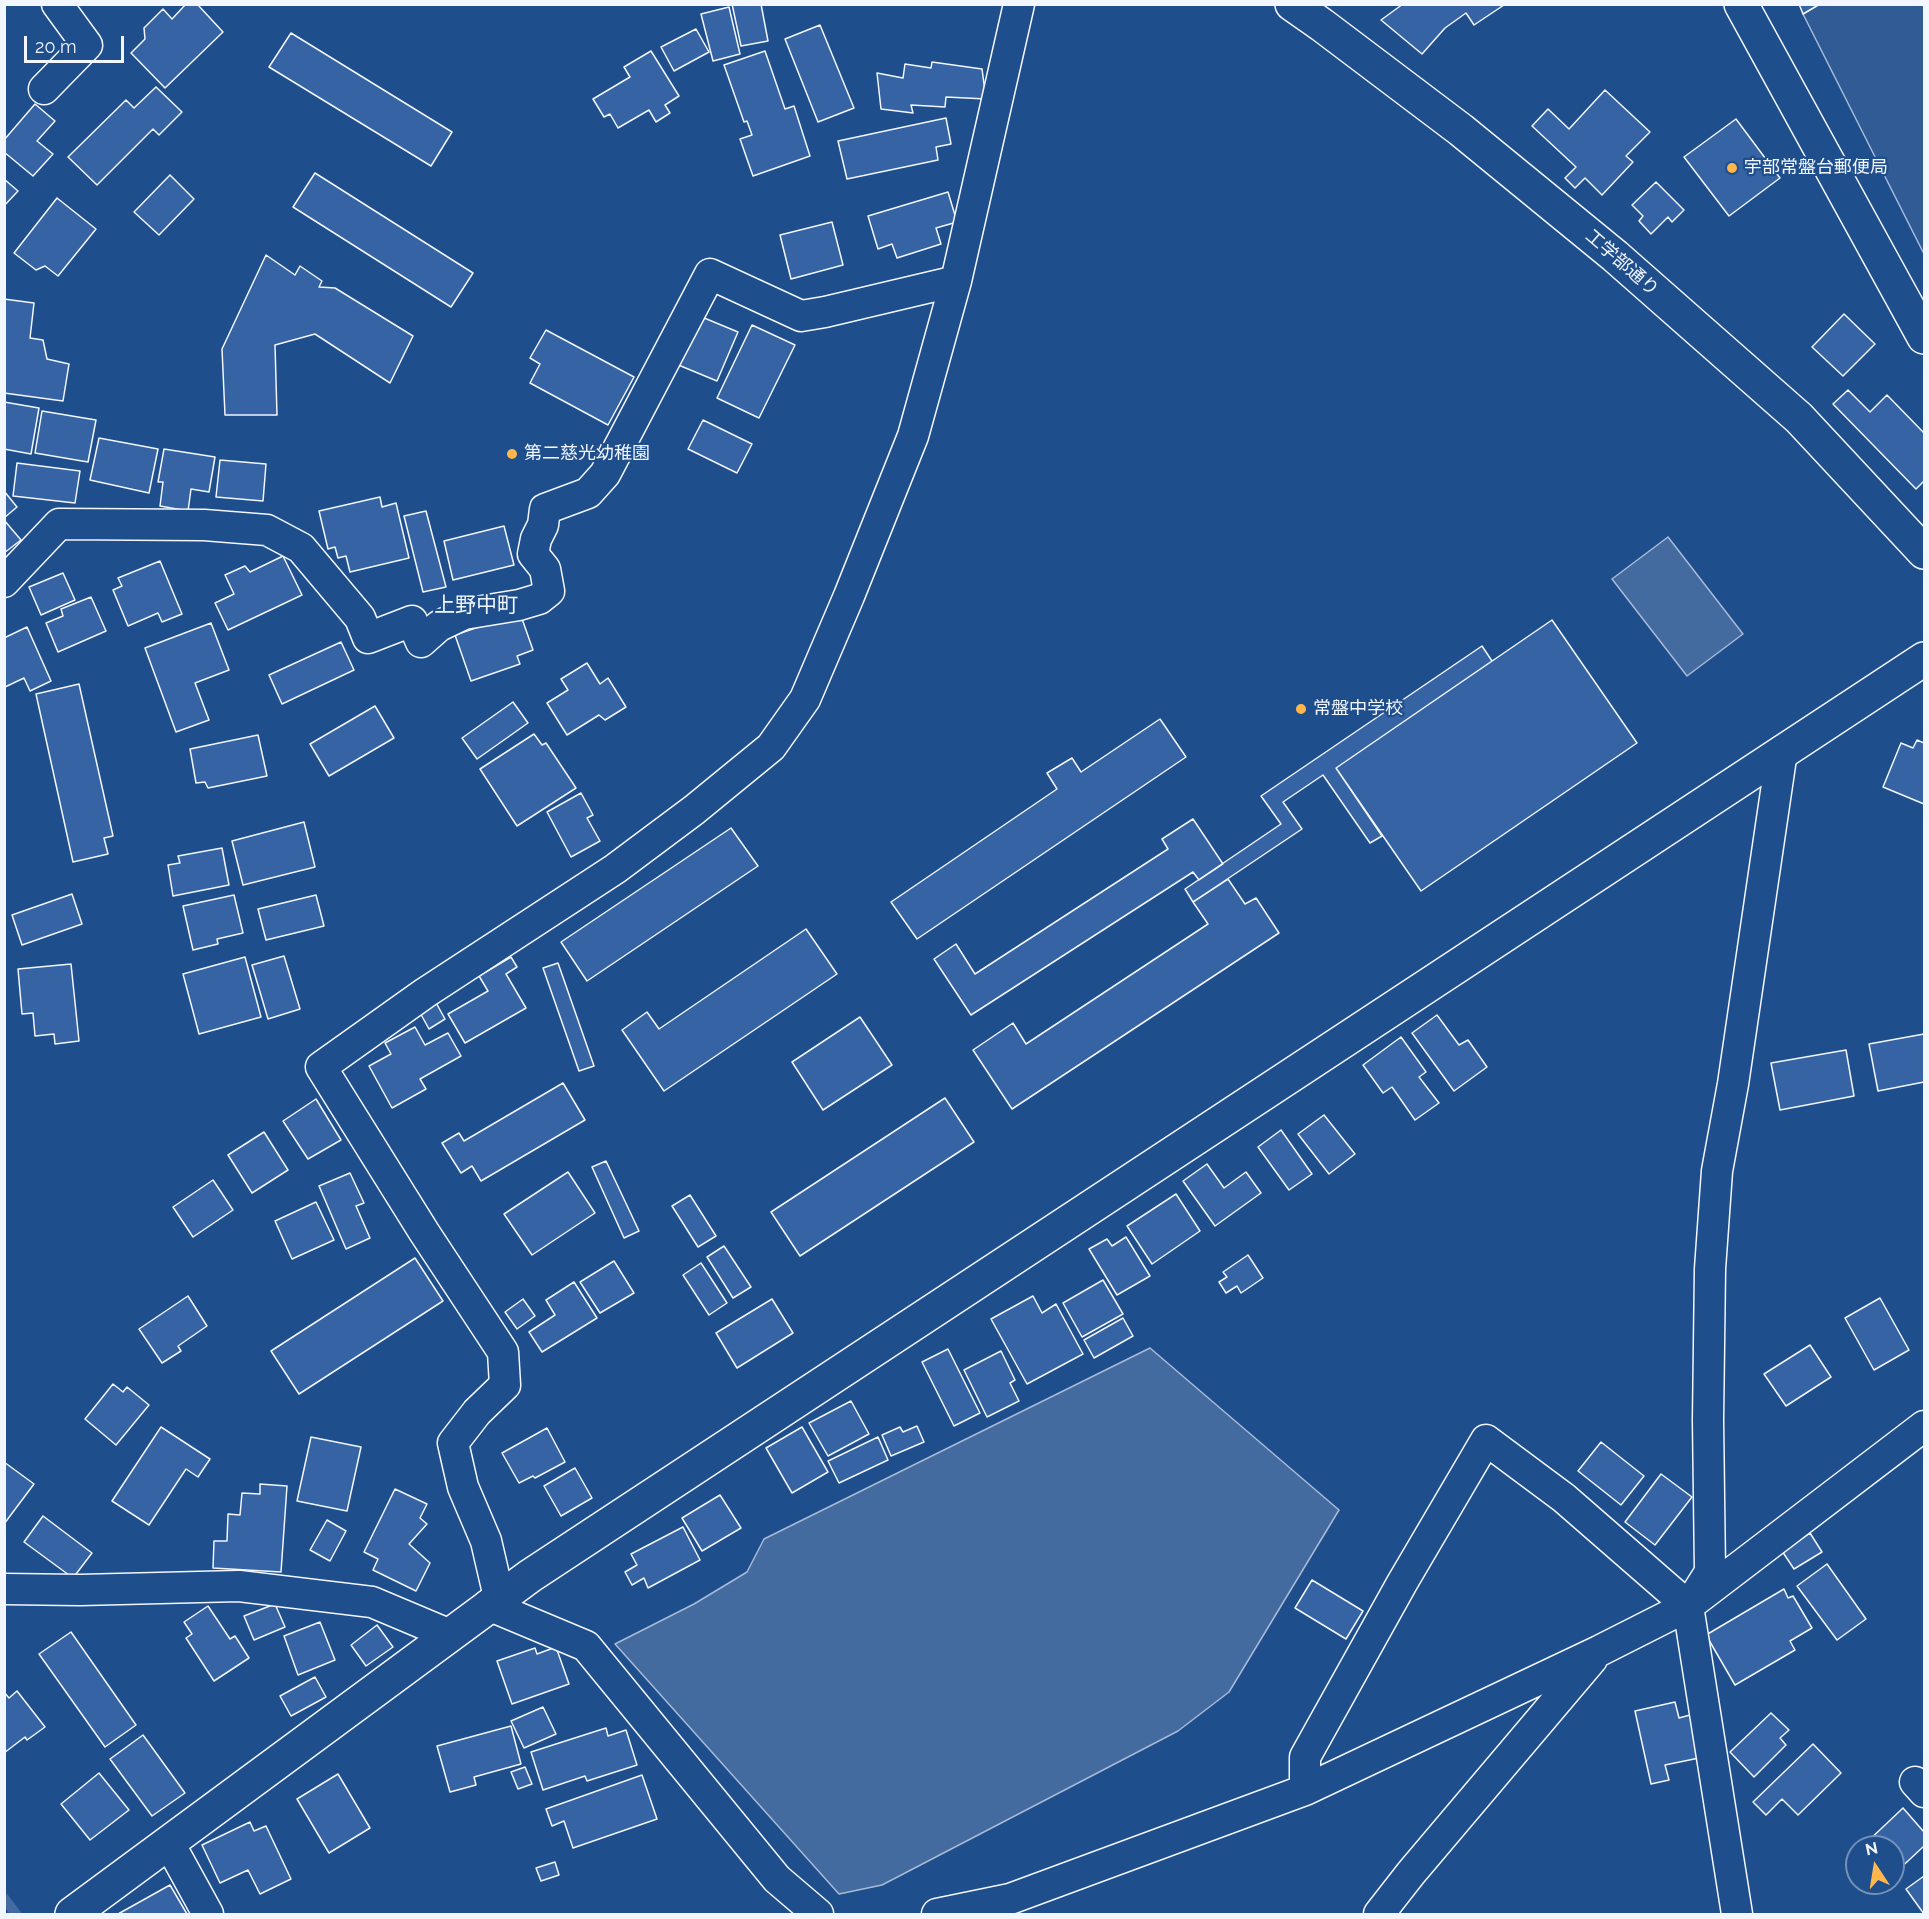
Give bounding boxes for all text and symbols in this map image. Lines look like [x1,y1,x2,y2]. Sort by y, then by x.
scale bar [27,24,128,62]
text: 20 m [35,36,77,57]
place label: 宇部常盤台郵便局 [1744,157,1888,179]
marker: 宇部常盤台郵便局 [1725,161,1739,175]
street label: 工学部通り [1581,225,1663,301]
place label: 第二慈光幼稚園 [524,443,650,465]
marker: 第二慈光幼稚園 [505,447,519,461]
district label: 上野中町 [434,593,518,619]
place label: 常盤中学校 [1313,698,1403,720]
marker: 常盤中学校 [1294,702,1308,716]
north arrow [1845,1835,1905,1895]
text: N [1864,1838,1880,1859]

